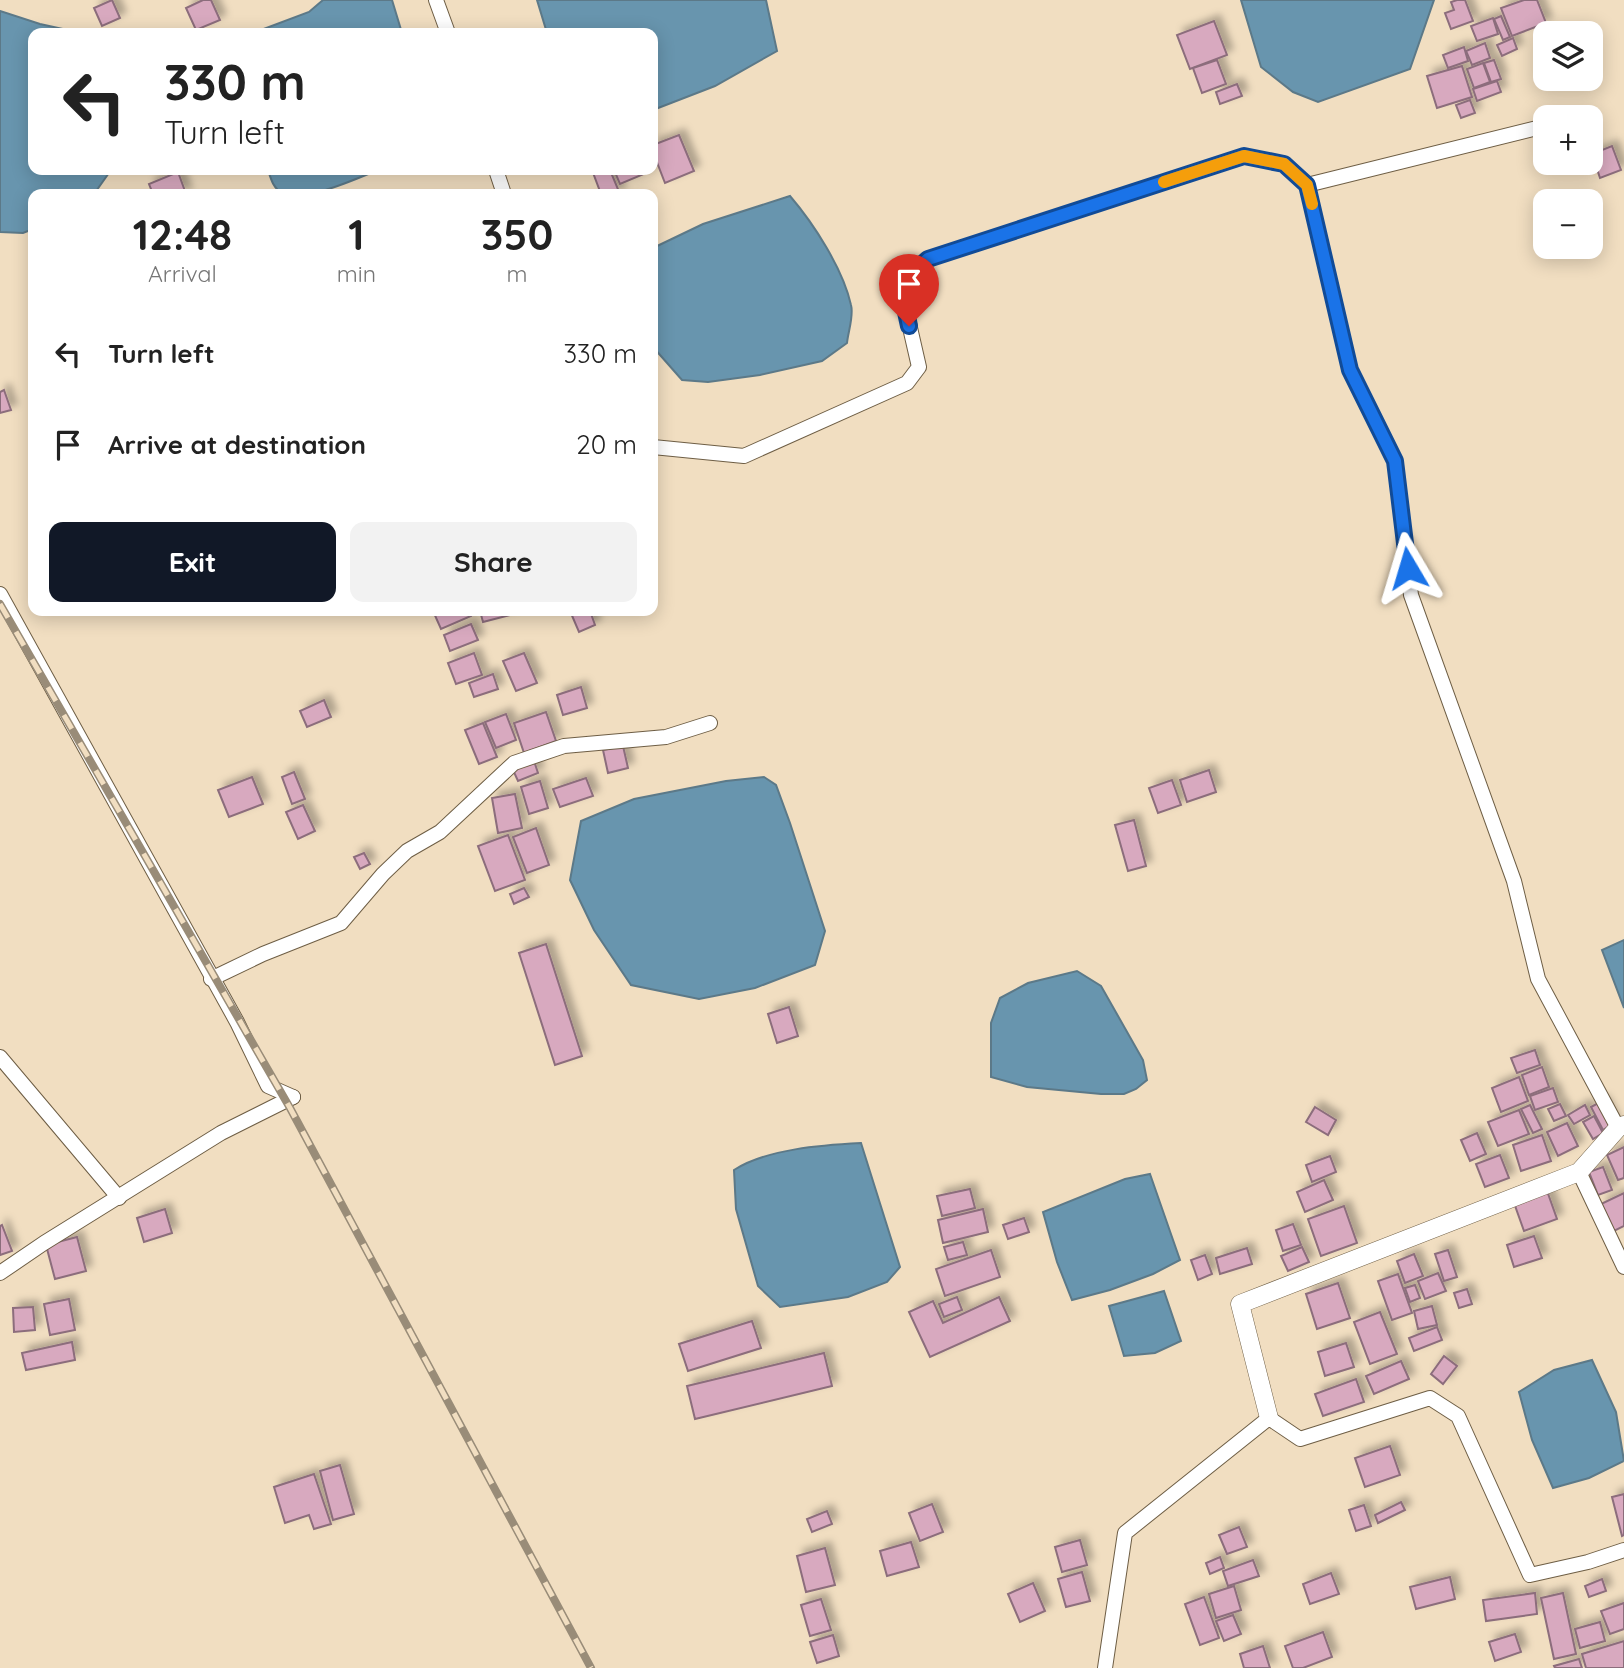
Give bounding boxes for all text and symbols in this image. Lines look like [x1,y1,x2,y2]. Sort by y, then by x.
map controls [1533,21,1603,259]
button: layers [1533,21,1603,91]
text: 330 m [164,51,306,112]
icon: left [49,56,140,147]
button: + [1533,105,1603,175]
text: Turn left [164,112,285,152]
button: − [1533,189,1603,259]
text: 12:48 [133,208,232,261]
text: 1 [348,208,365,261]
text: 350 [481,208,553,261]
pin [879,254,939,326]
text: Arrival [148,259,217,288]
text: min [337,259,376,288]
text: m [507,259,528,288]
icon: arrive [890,265,928,303]
icon: left [49,335,87,373]
text: Turn left [108,337,215,370]
text: 330 m [563,337,637,370]
icon: arrive [49,426,87,464]
text: Arrive at destination [108,428,366,461]
text: 20 m [576,428,637,461]
button: Exit [49,522,336,602]
button: Share [350,522,637,602]
position arrow [1371,531,1445,605]

